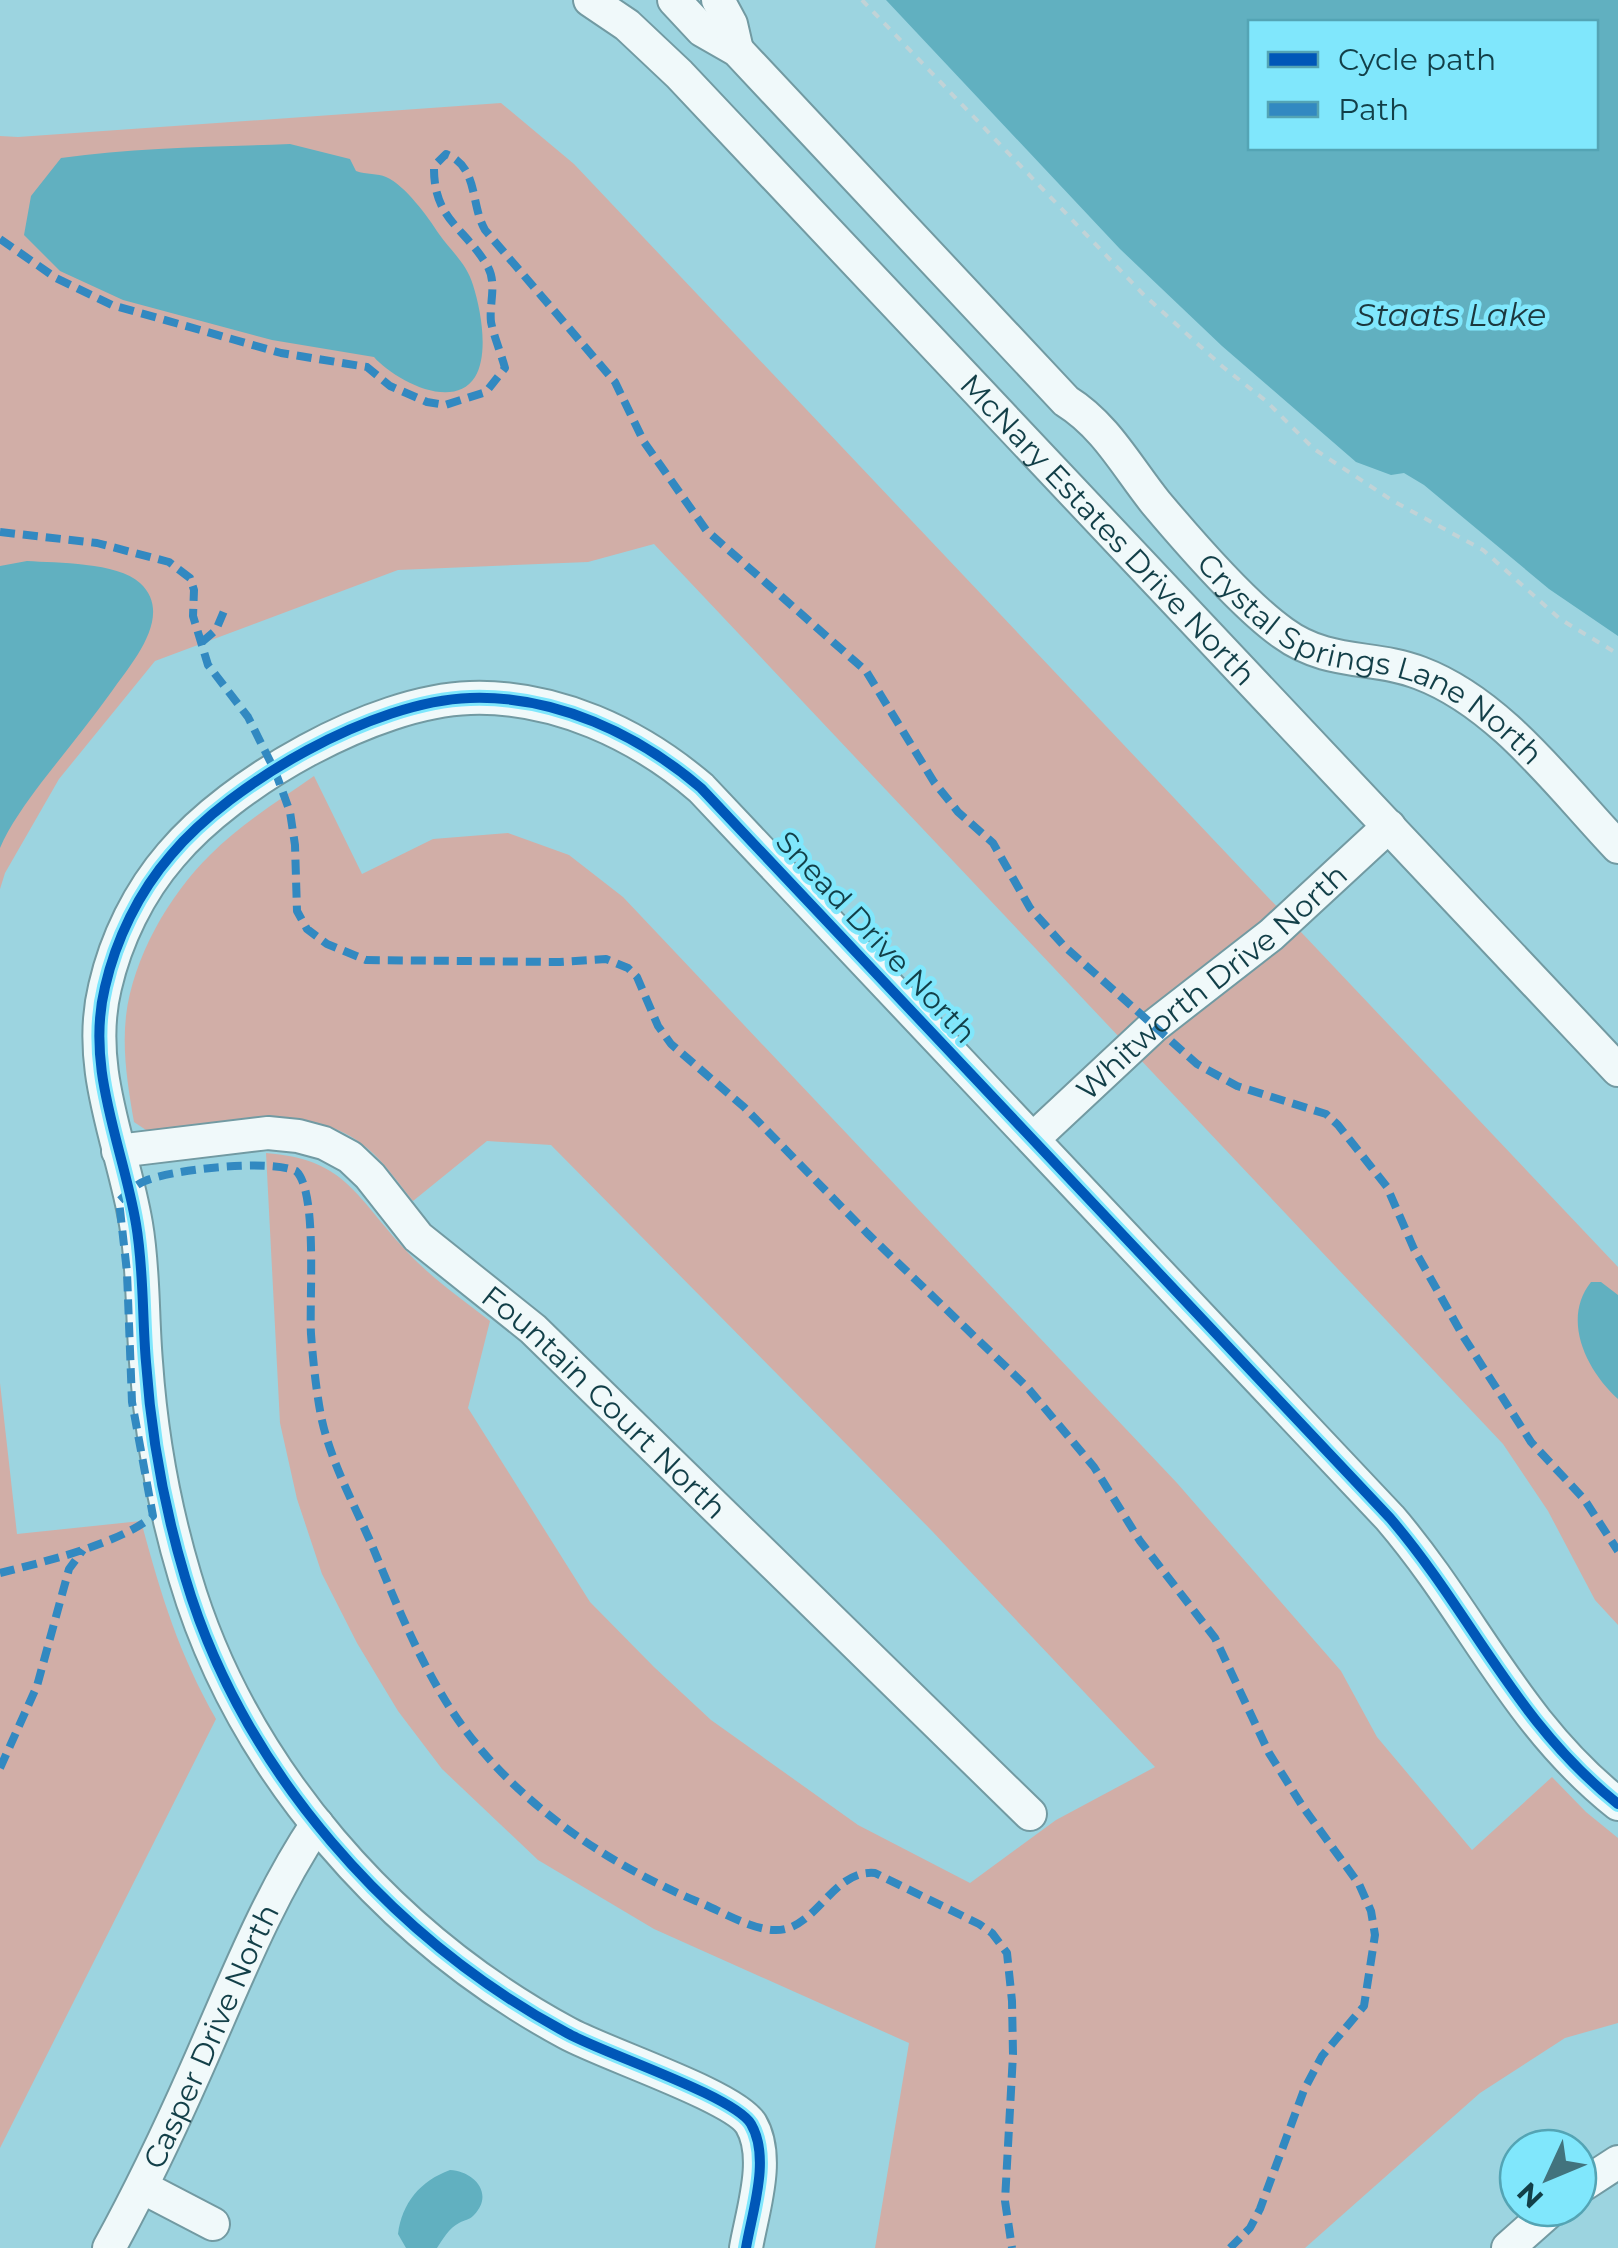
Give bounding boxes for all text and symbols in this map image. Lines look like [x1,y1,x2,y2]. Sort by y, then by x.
legend [1248,20,1598,150]
text: Cycle path [1338,41,1496,78]
text: Path [1338,91,1409,128]
water label: Staats Lake [1356,295,1546,334]
street label: McNary Estates Drive North [953,366,1264,693]
street label: Crystal Springs Lane North [1190,545,1551,772]
street label: Snead Drive North [768,823,984,1051]
street label: Whitworth Drive North [1068,856,1355,1108]
street label: Fountain Court North [475,1277,735,1526]
street label: Casper Drive North [135,1898,286,2175]
north arrow [1498,2128,1598,2228]
text: N [1510,2175,1550,2215]

